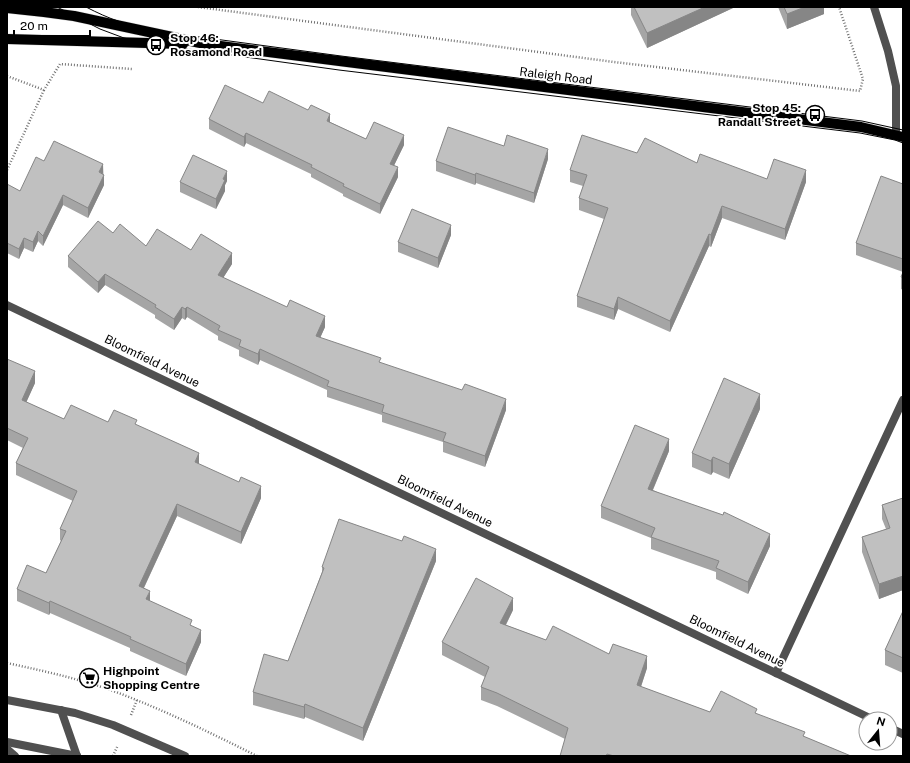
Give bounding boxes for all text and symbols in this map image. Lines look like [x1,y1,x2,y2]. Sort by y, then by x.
scale bar [14,12,90,38]
text: 20 m [20,19,48,33]
place label: Stop 46: Rosamond Road [170,31,262,59]
bus stop icon: Stop 46: Rosamond Road [145,34,167,56]
street label: Raleigh Road [519,65,593,87]
place label: Stop 45: Randall Street [718,101,801,129]
bus stop icon: Stop 45: Randall Street [804,104,826,126]
street label: Bloomfield Avenue [102,332,202,390]
street label: Bloomfield Avenue [395,472,495,530]
street label: Bloomfield Avenue [687,612,787,670]
place label: Highpoint Shopping Centre [103,664,200,692]
supermarket icon: Highpoint Shopping Centre [78,667,100,689]
north arrow [858,711,898,751]
text: N [875,714,887,728]

